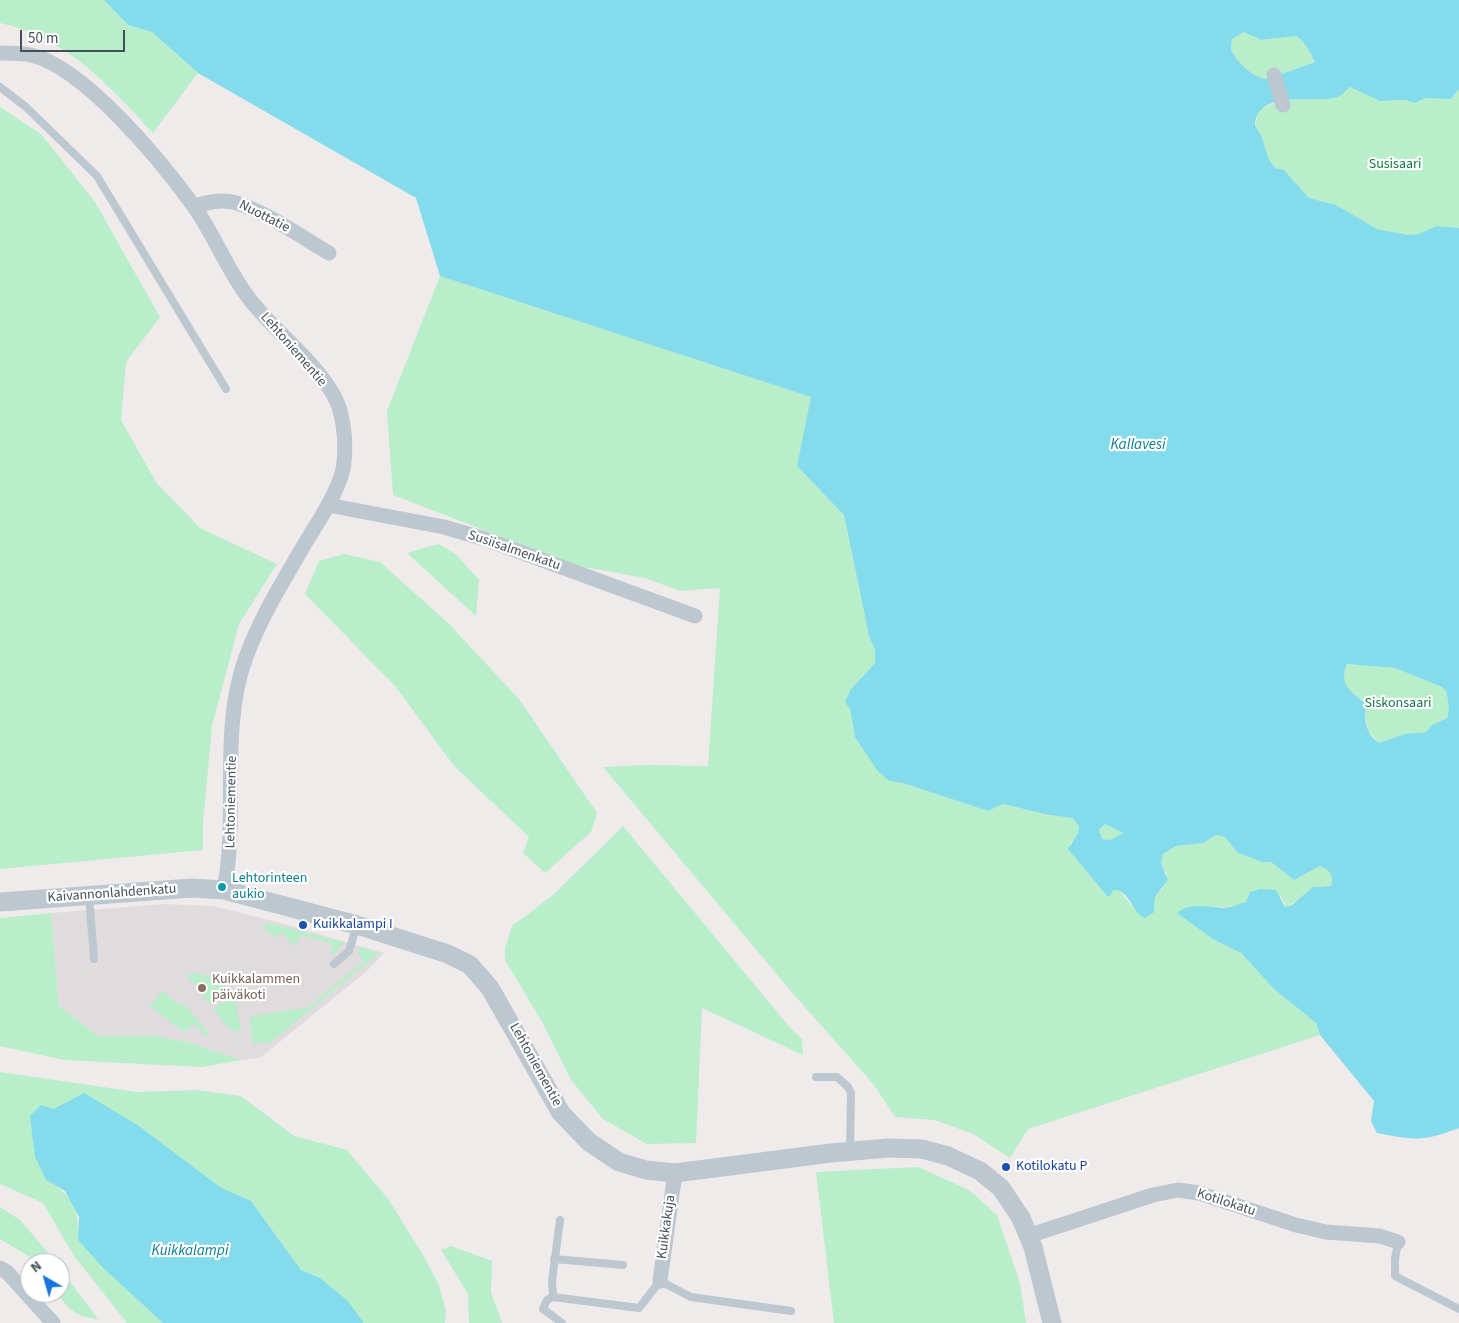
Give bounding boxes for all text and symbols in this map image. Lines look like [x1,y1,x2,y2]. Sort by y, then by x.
scale bar [22,20,128,52]
text: 50 m [28,28,58,49]
park label: Susisaari [1369,157,1421,173]
street label: Nuottatie [236,197,292,237]
street label: Lehtoniementie [256,310,330,390]
water label: Kallavesi [1110,437,1166,455]
street label: Susiisalmenkatu [466,527,562,575]
park label: Siskonsaari [1365,696,1431,712]
street label: Lehtoniementie [223,756,241,848]
place label: Lehtorinteen aukio [232,871,307,904]
street label: Kaivannonlahdenkatu [47,881,177,907]
marker: Lehtorinteen aukio [216,881,228,893]
place label: Kuikkalampi I [313,917,393,933]
marker: Kuikkalampi I [297,919,309,931]
place label: Kuikkalammen päiväkoti [212,972,300,1004]
marker: Kuikkalammen päiväkoti [196,982,208,994]
street label: Lehtoniementie [505,1020,565,1110]
place label: Kotilokatu P [1016,1159,1087,1175]
marker: Kotilokatu P [1000,1161,1012,1173]
street label: Kotilokatu [1195,1186,1257,1220]
street label: Kuikkakuja [654,1194,680,1260]
water label: Kuikkalampi [152,1243,228,1261]
north arrow [20,1253,70,1303]
text: N [27,1256,46,1278]

